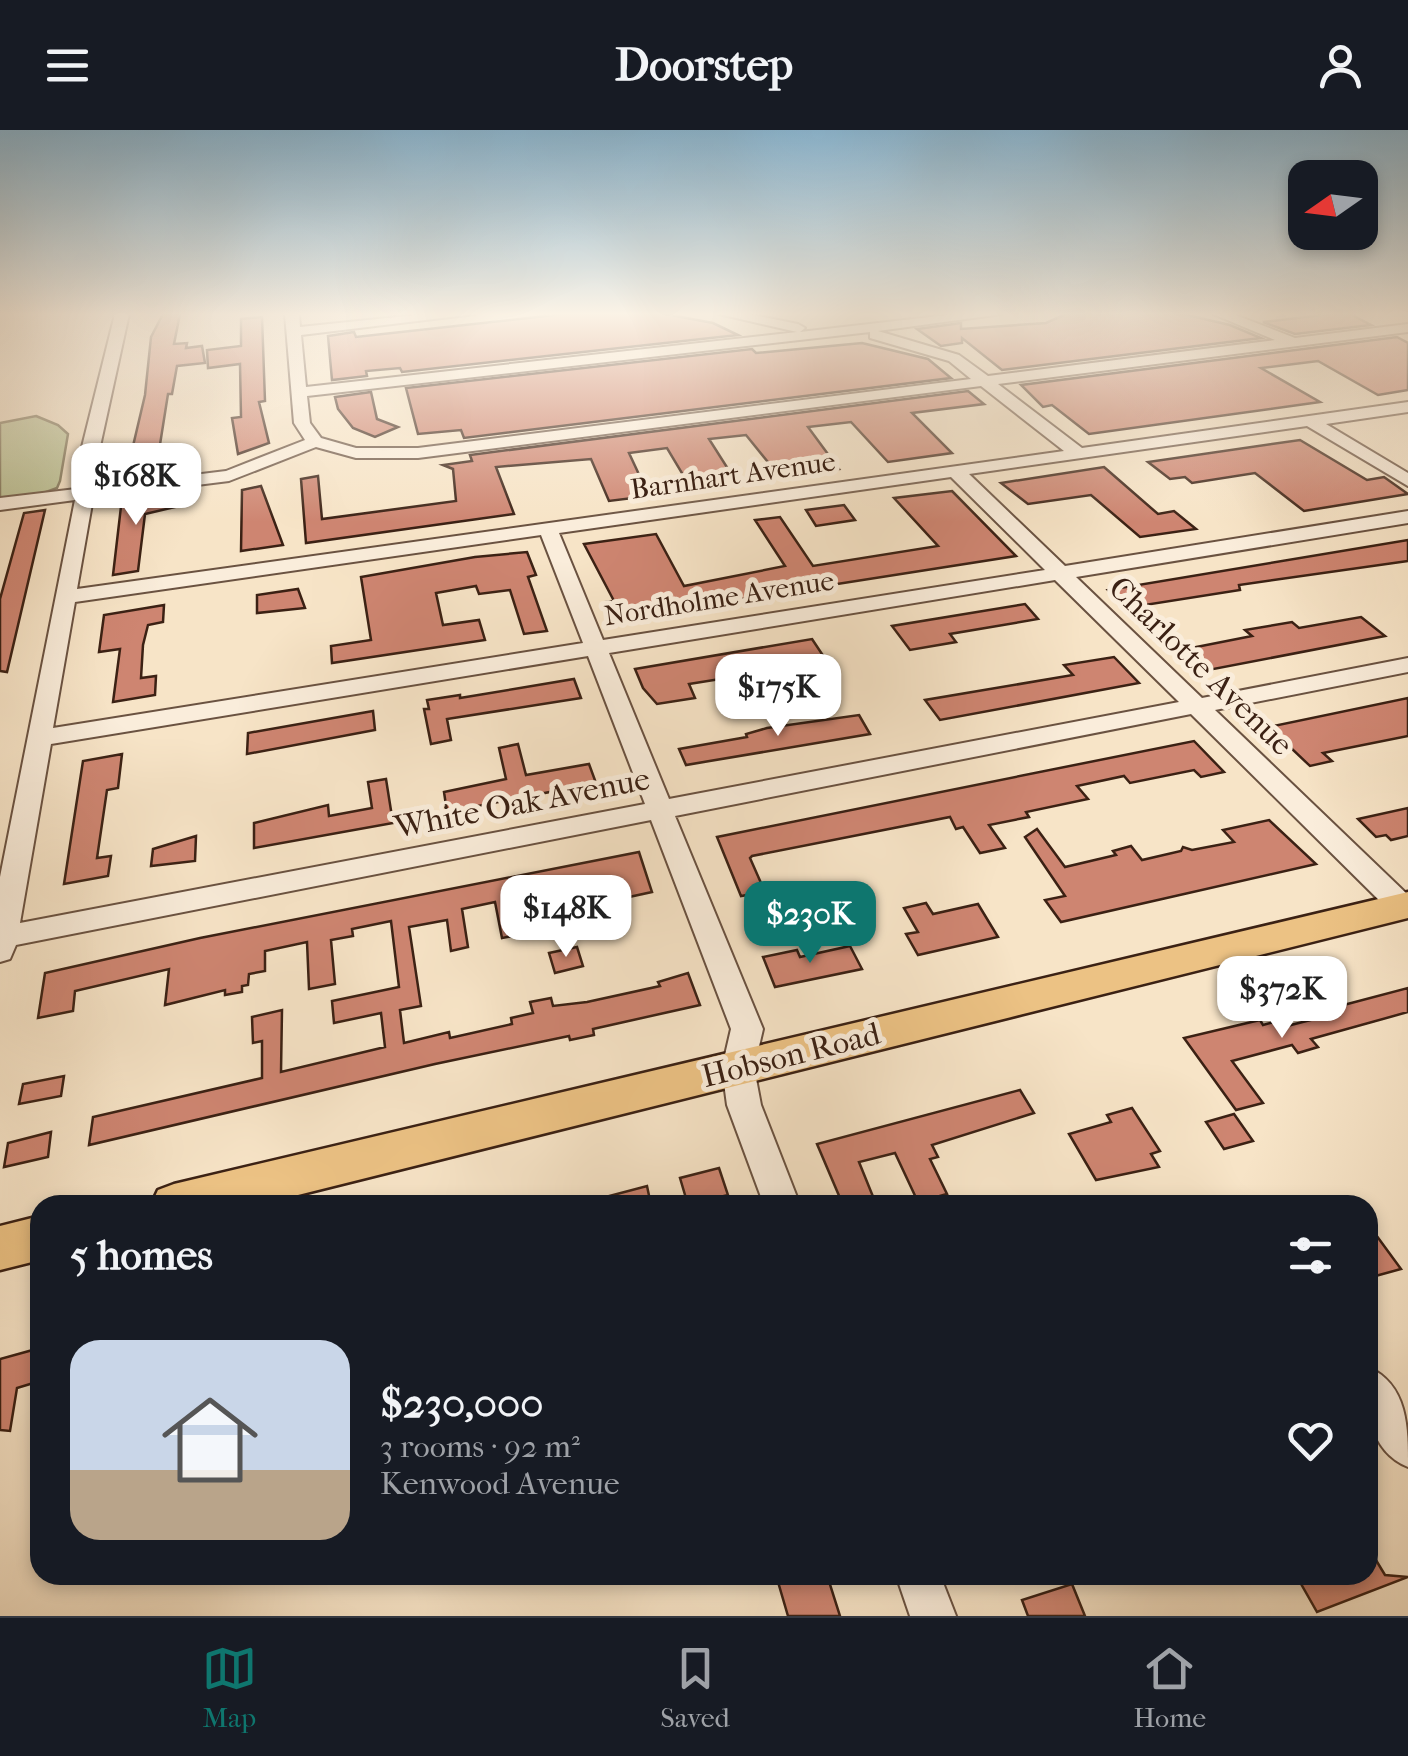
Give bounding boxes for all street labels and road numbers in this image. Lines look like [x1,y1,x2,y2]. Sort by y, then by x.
street label: Barnhart Avenue [628,444,838,506]
street label: Nordholme Avenue [602,564,836,632]
street label: Charlotte Avenue [1101,569,1301,763]
street label: White Oak Avenue [390,760,653,846]
street label: Hobson Road [698,1015,884,1095]

